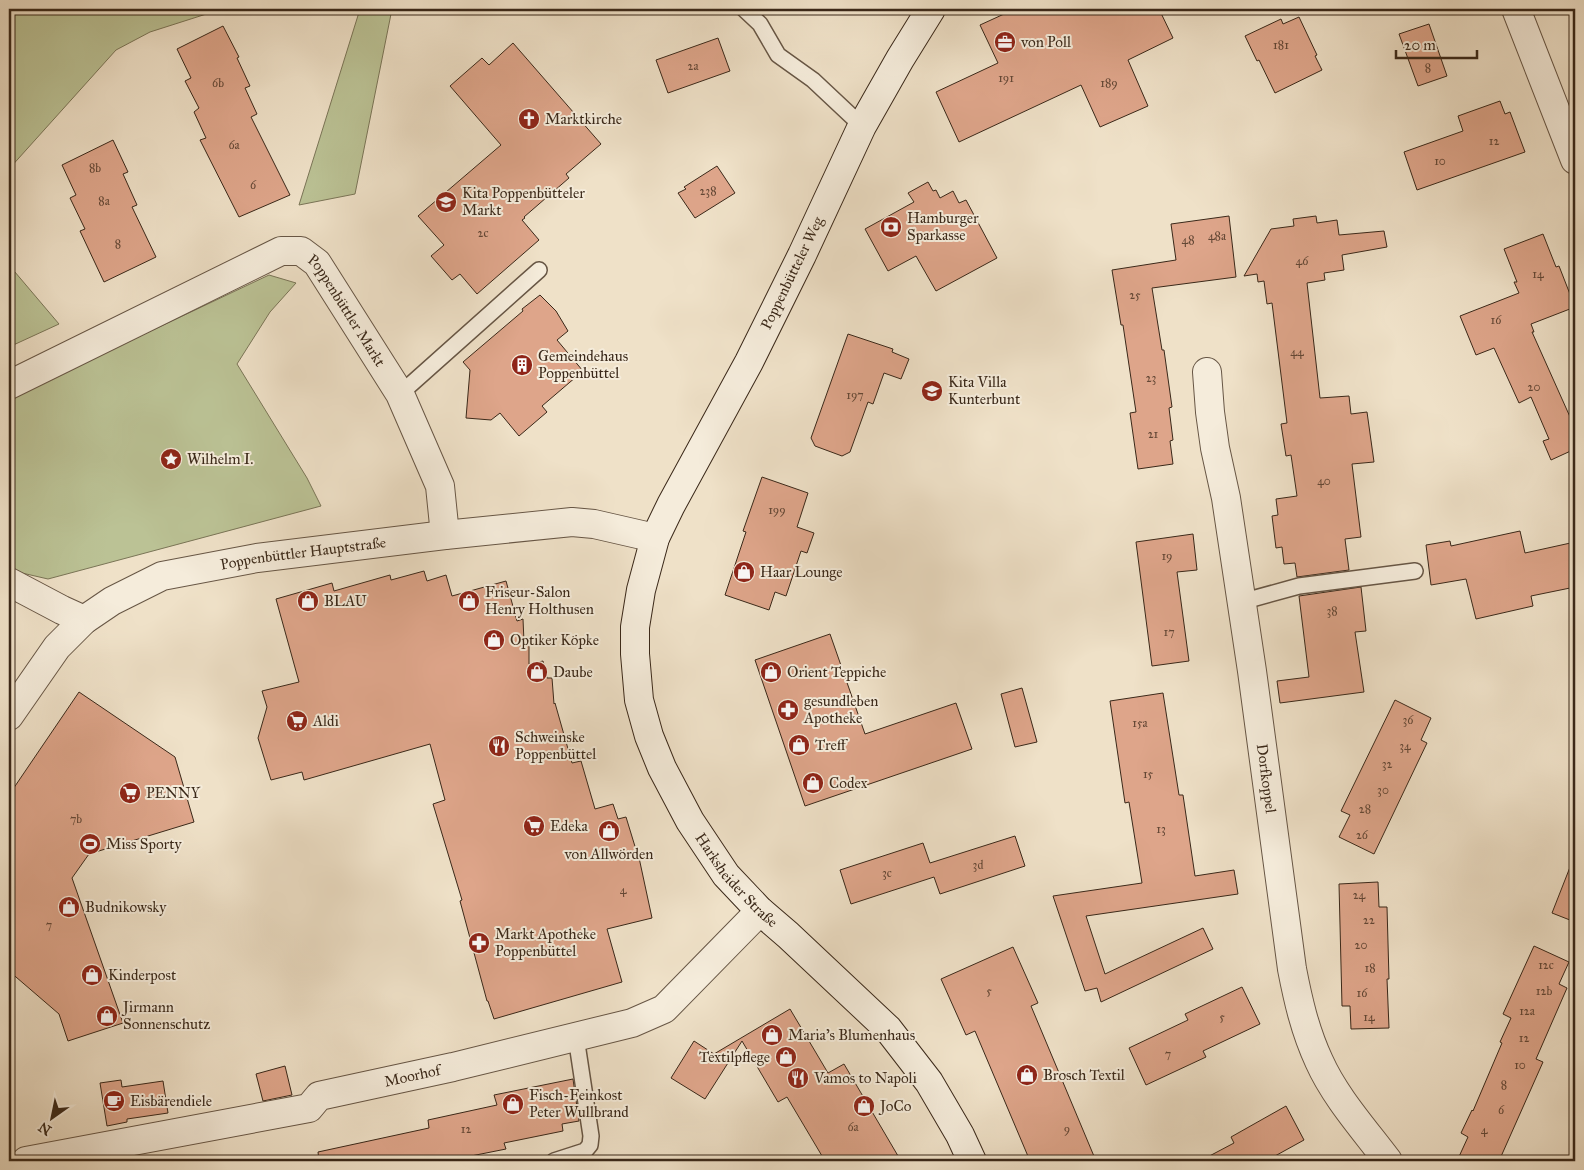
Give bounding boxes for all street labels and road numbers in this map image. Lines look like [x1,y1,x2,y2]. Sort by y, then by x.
street label: Poppenbütteler Weg [757,213,828,332]
street label: Poppenbüttler Markt [304,250,390,370]
street label: Poppenbüttler Hauptstraße [219,533,387,574]
street label: Dorfkoppel [1253,743,1280,815]
street label: Harksheider Straße [692,830,781,931]
street label: Moorhof [382,1060,445,1091]

